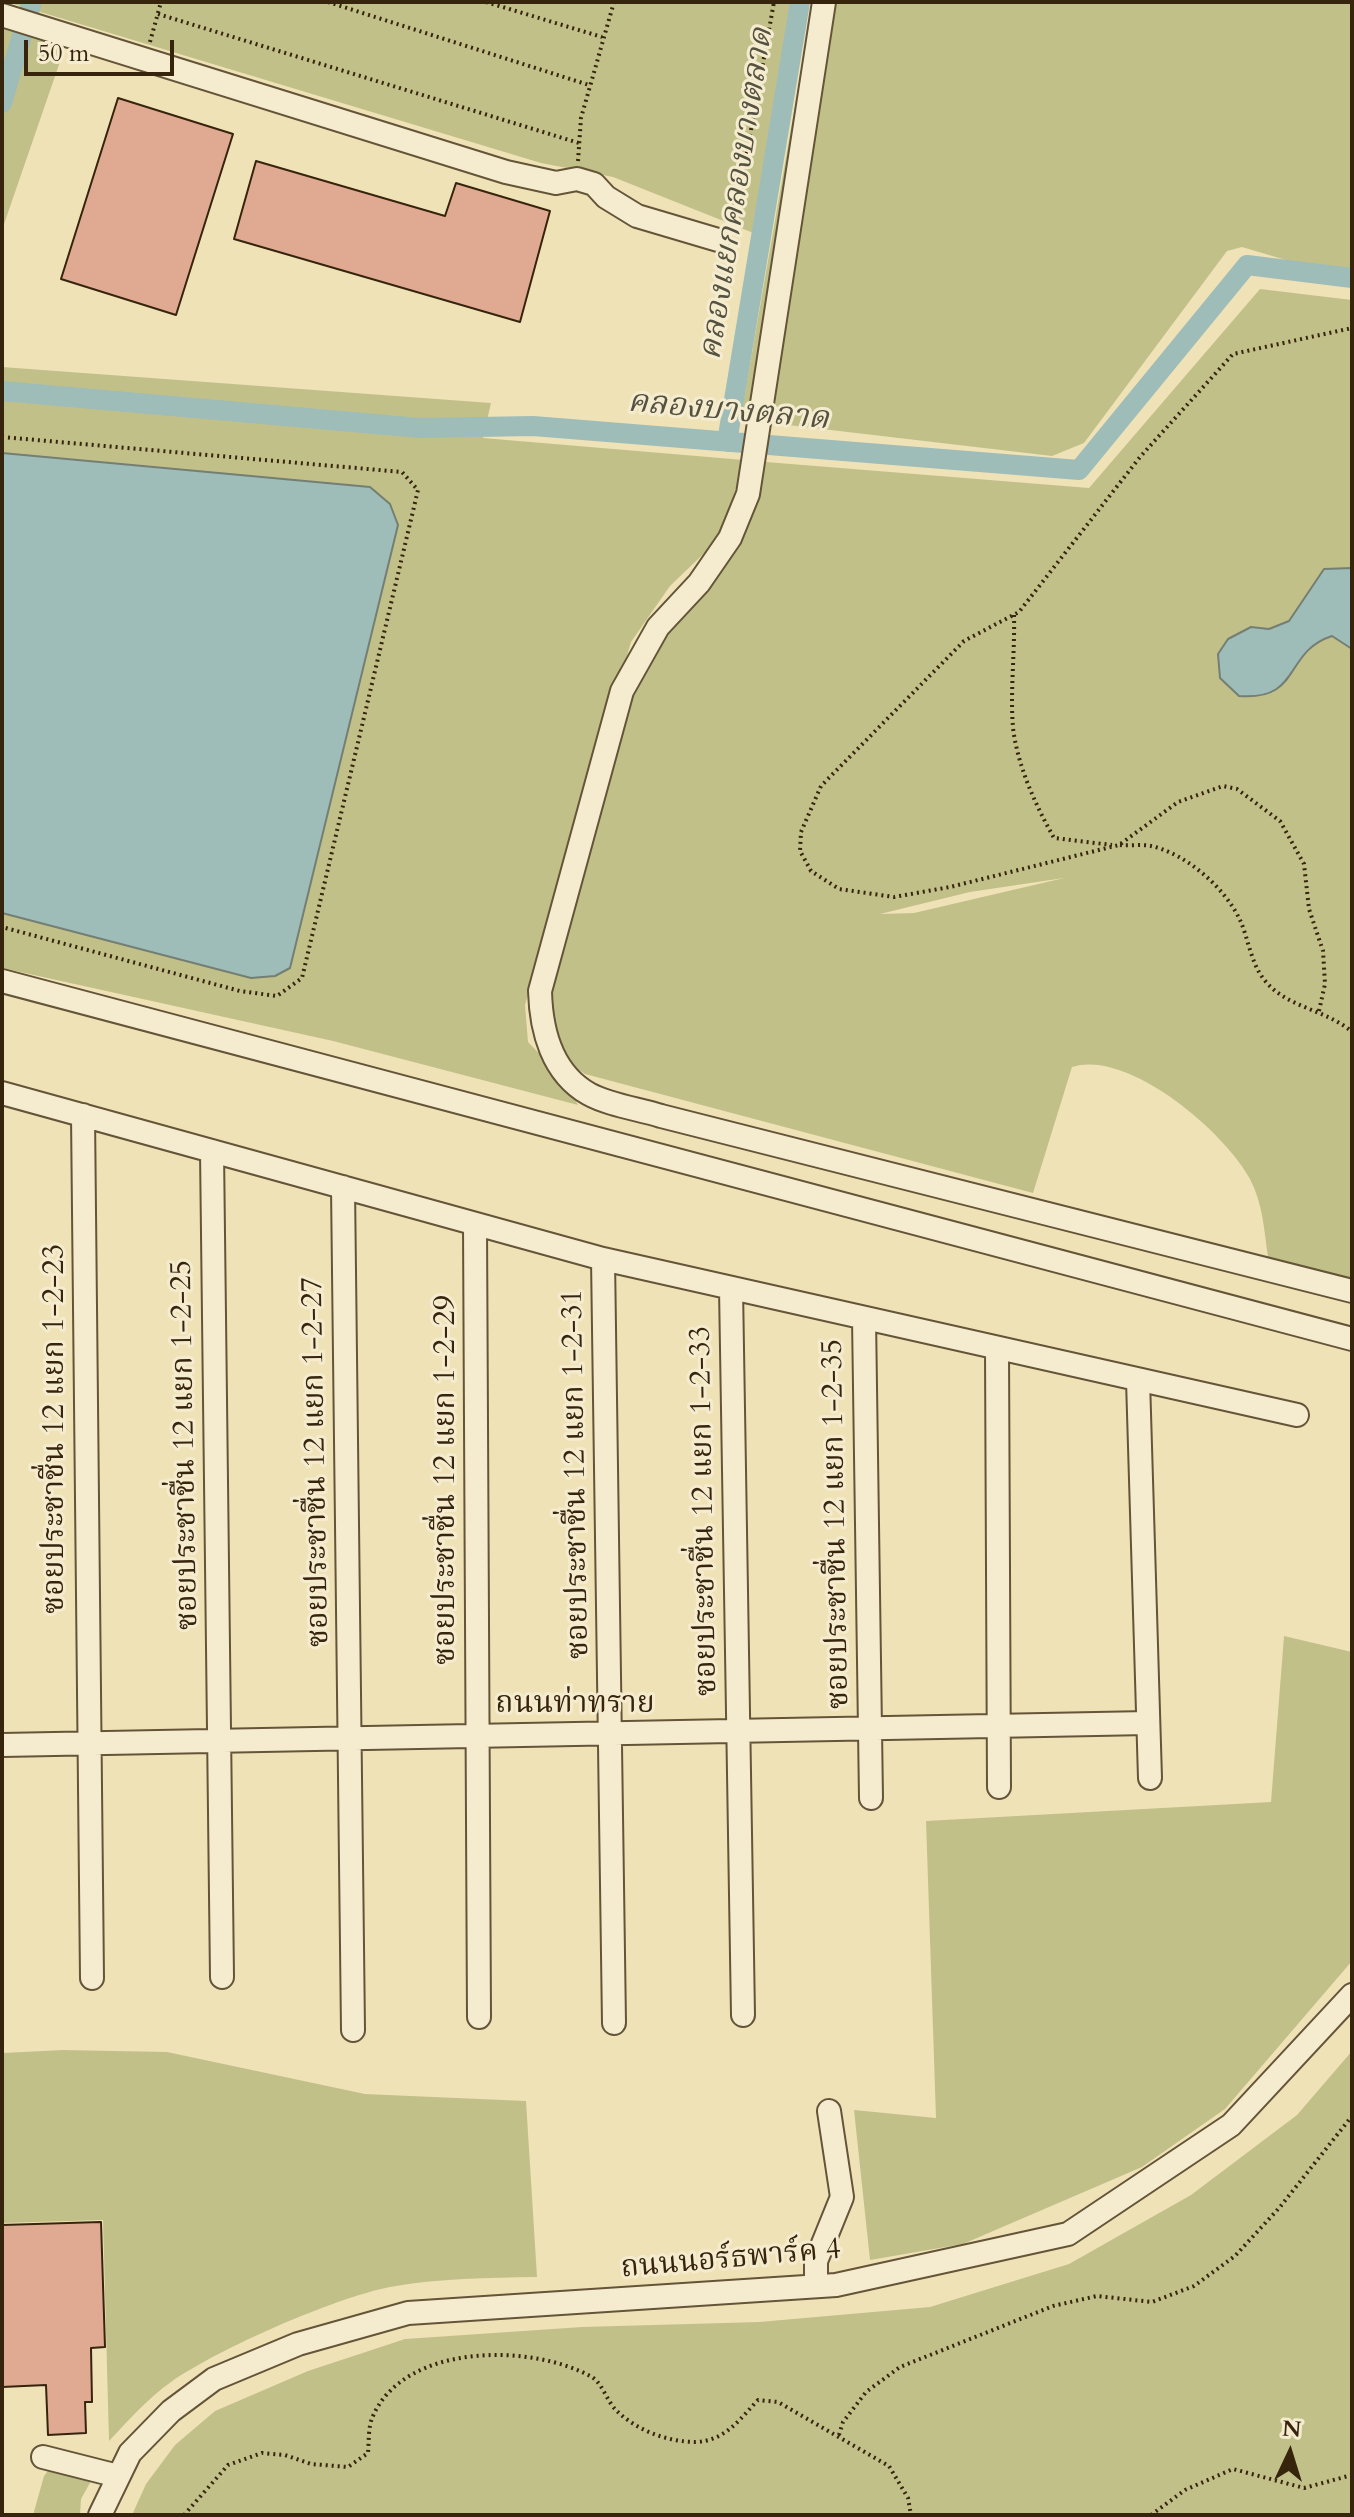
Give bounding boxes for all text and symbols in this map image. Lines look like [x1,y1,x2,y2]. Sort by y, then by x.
scale bar [28,24,178,74]
water label: คลองแยกคลองบางตลาด [693,25,783,363]
text: 50 m [38,37,89,70]
water label: คลองบางตลาด [626,384,830,440]
street label: ซอยประชาชื่น 12 แยก 1-2-23 [38,1244,74,1614]
street label: ซอยประชาชื่น 12 แยก 1-2-25 [165,1260,207,1630]
street label: ซอยประชาชื่น 12 แยก 1-2-27 [296,1277,338,1647]
street label: ซอยประชาชื่น 12 แยก 1-2-31 [556,1289,598,1659]
street label: ซอยประชาชื่น 12 แยก 1-2-29 [429,1295,465,1665]
street label: ซอยประชาชื่น 12 แยก 1-2-33 [684,1326,726,1696]
street label: ซอยประชาชื่น 12 แยก 1-2-35 [816,1339,858,1709]
street label: ถนนท่าทราย [495,1687,655,1723]
street label: ถนนนอร์ธพาร์ค 4 [619,2232,843,2288]
north arrow [1250,2413,1330,2493]
text: N [1281,2413,1302,2445]

